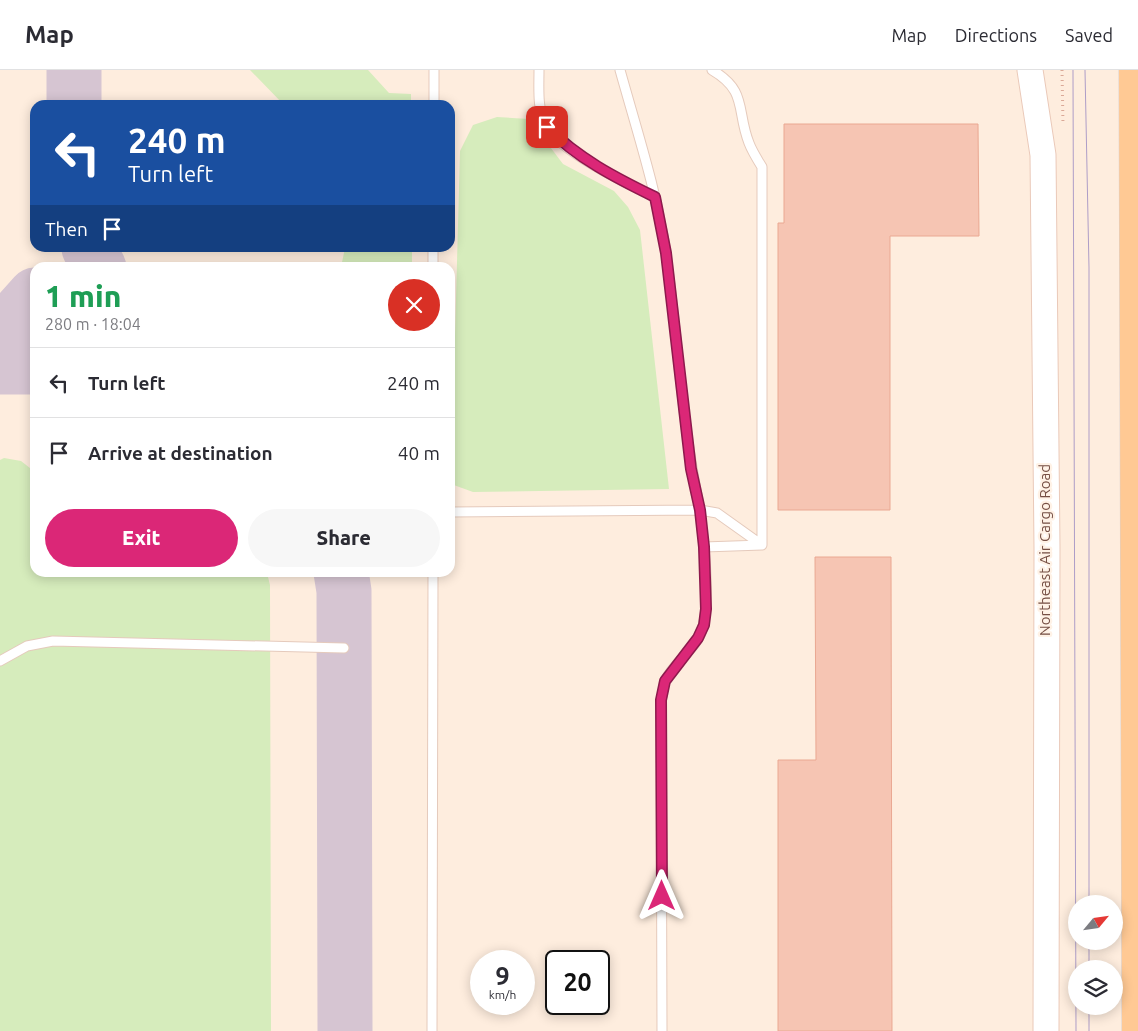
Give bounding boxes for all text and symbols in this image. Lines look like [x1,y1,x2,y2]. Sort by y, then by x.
text: Map [25,21,74,48]
text: Map [891,25,927,45]
text: Directions [955,25,1037,45]
text: Saved [1065,25,1113,45]
pin [526,106,568,148]
icon: arrive [533,113,561,141]
icon: left [45,120,110,185]
text: 240 m [128,120,226,160]
text: Turn left [128,161,213,186]
icon: arrive [98,215,126,243]
text: Then [45,218,88,240]
text: 1 min [45,279,121,313]
button: close [388,279,440,331]
text: 280 m · 18:04 [45,315,141,333]
icon: left [45,369,73,397]
text: Turn left [88,372,166,394]
text: 240 m [387,372,440,394]
icon: arrive [45,439,73,467]
text: Arrive at destination [88,442,273,464]
text: 40 m [398,442,440,464]
street label: Northeast Air Cargo Road [1036,464,1053,636]
button: Exit [45,509,238,567]
button: Share [248,509,440,567]
position arrow [635,869,687,921]
north arrow [1068,895,1122,950]
map controls [1068,895,1123,1015]
speed limit sign: 20 [545,950,610,1015]
button: layers [1068,960,1123,1015]
text: 9 [495,962,510,990]
text: km/h [489,988,516,1001]

